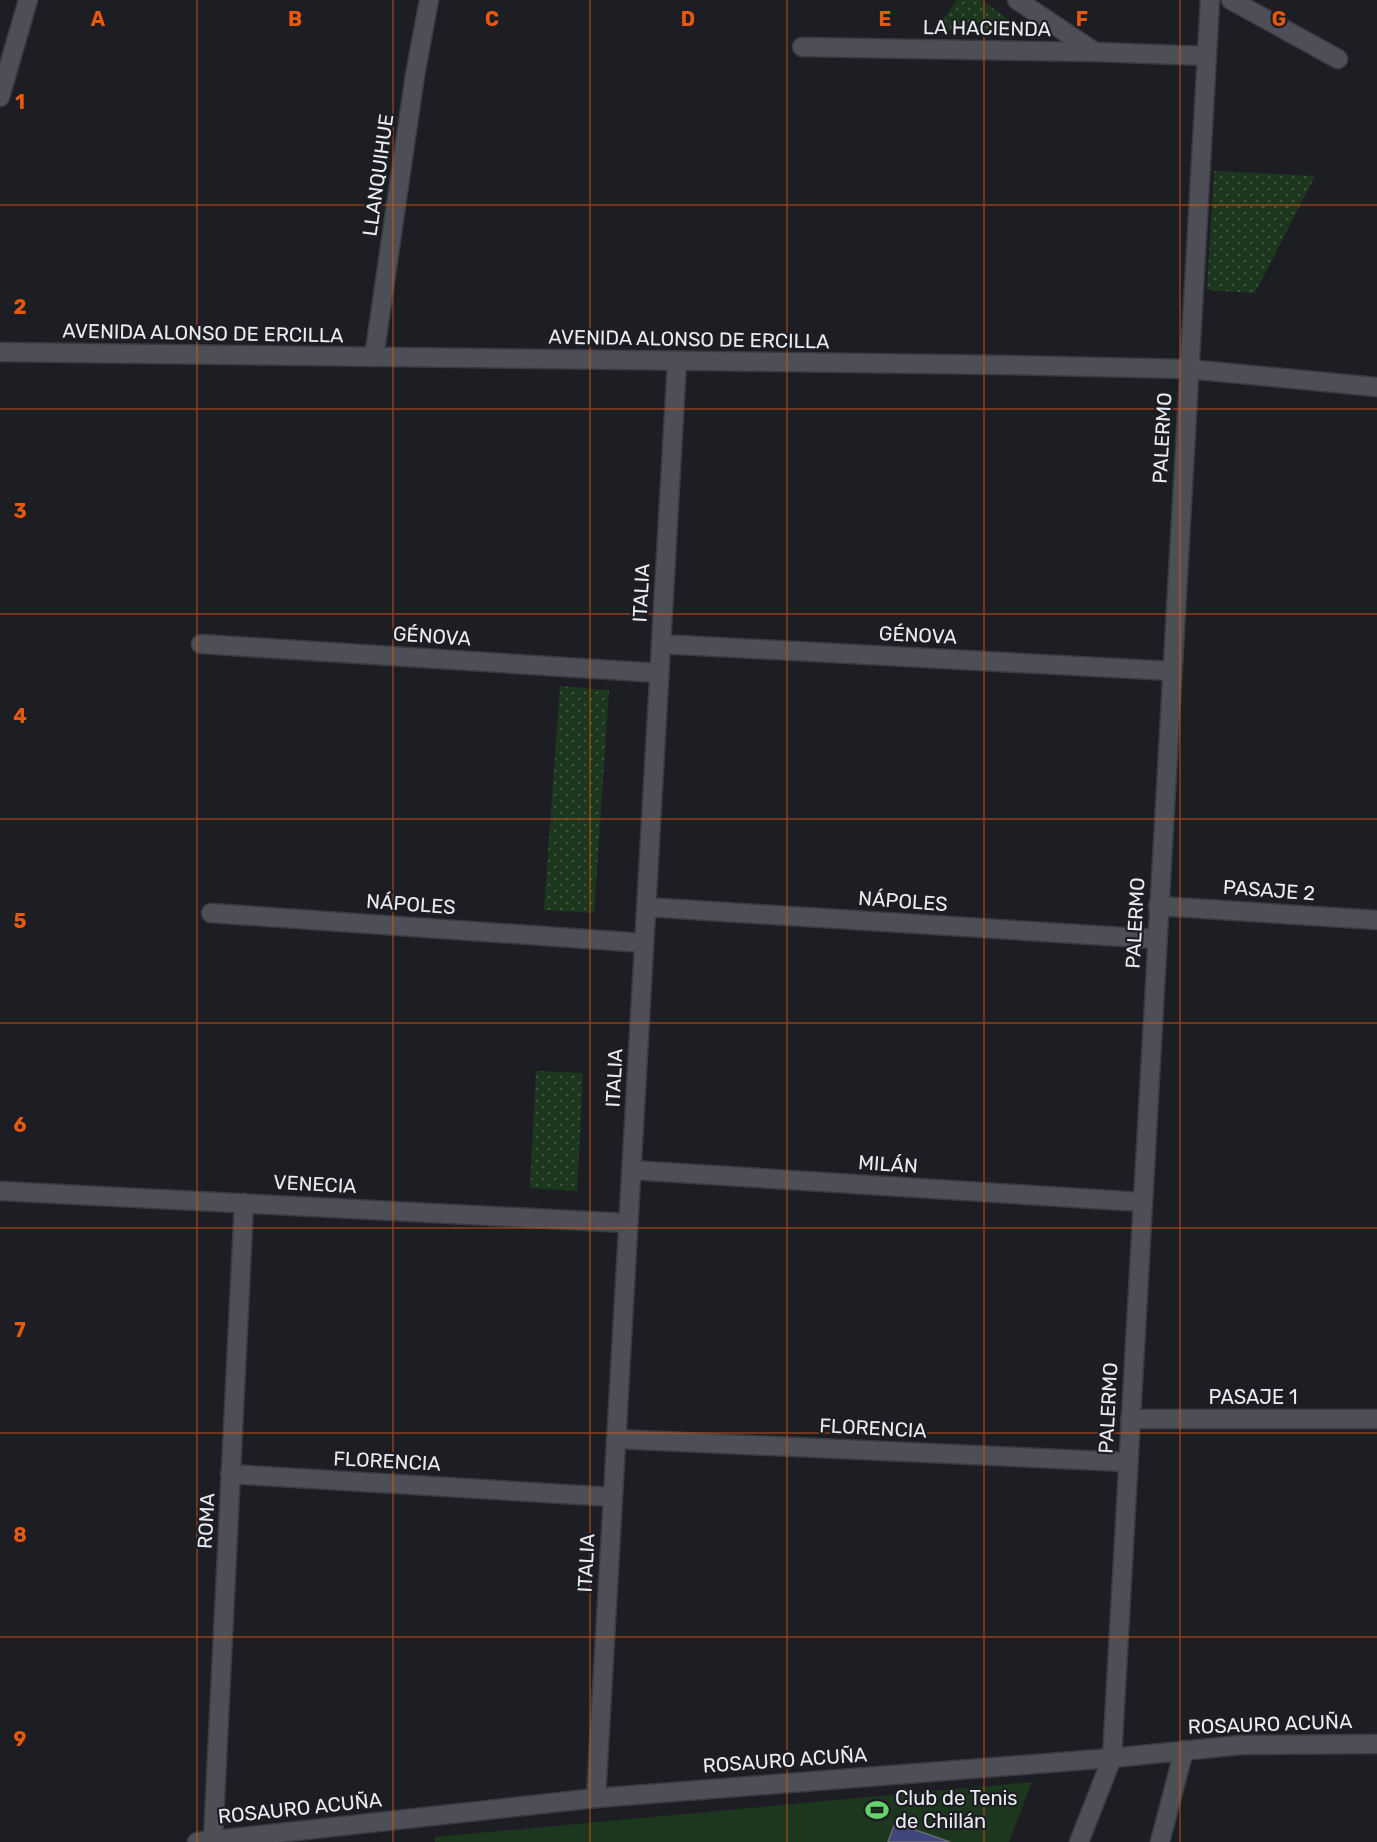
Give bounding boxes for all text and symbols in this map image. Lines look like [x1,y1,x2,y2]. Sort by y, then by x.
text: A [91,7,106,31]
text: B [288,7,302,31]
text: C [485,7,499,31]
text: D [681,7,695,31]
text: E [879,7,891,31]
text: F [1076,7,1088,31]
text: G [1272,7,1286,31]
street label: LA HACIENDA [923,15,1051,41]
text: 1 [15,90,25,114]
street label: LLANQUIHUE [358,112,398,238]
text: 2 [14,295,27,319]
street label: AVENIDA ALONSO DE ERCILLA [62,319,344,347]
street label: AVENIDA ALONSO DE ERCILLA [548,325,830,353]
street label: PALERMO [1148,392,1176,484]
text: 3 [13,499,27,523]
street label: ITALIA [627,563,655,623]
street label: GÉNOVA [392,621,472,651]
street label: GÉNOVA [878,621,958,649]
text: 4 [13,704,27,728]
street label: PASAJE 2 [1222,875,1316,905]
street label: PALERMO [1121,877,1149,969]
street label: NÁPOLES [858,886,948,916]
street label: NÁPOLES [366,889,456,919]
text: 5 [14,909,27,933]
street label: ITALIA [600,1048,628,1108]
text: 6 [13,1113,27,1137]
street label: MILÁN [857,1150,919,1178]
street label: VENECIA [273,1170,357,1198]
text: 7 [14,1318,26,1342]
street label: PALERMO [1094,1362,1122,1454]
street label: PASAJE 1 [1209,1385,1297,1409]
street label: FLORENCIA [819,1413,927,1443]
street label: FLORENCIA [333,1446,441,1476]
street label: ROMA [193,1492,219,1550]
text: 8 [13,1523,27,1547]
street label: ITALIA [572,1533,600,1593]
street label: ROSAURO ACUÑA [1187,1709,1353,1739]
text: 9 [14,1727,27,1751]
street label: ROSAURO ACUÑA [702,1742,868,1778]
place label: Club de Tenis de Chillán [895,1786,1018,1833]
street label: ROSAURO ACUÑA [217,1787,383,1829]
sports icon: Club de Tenis de Chillán [864,1797,890,1823]

